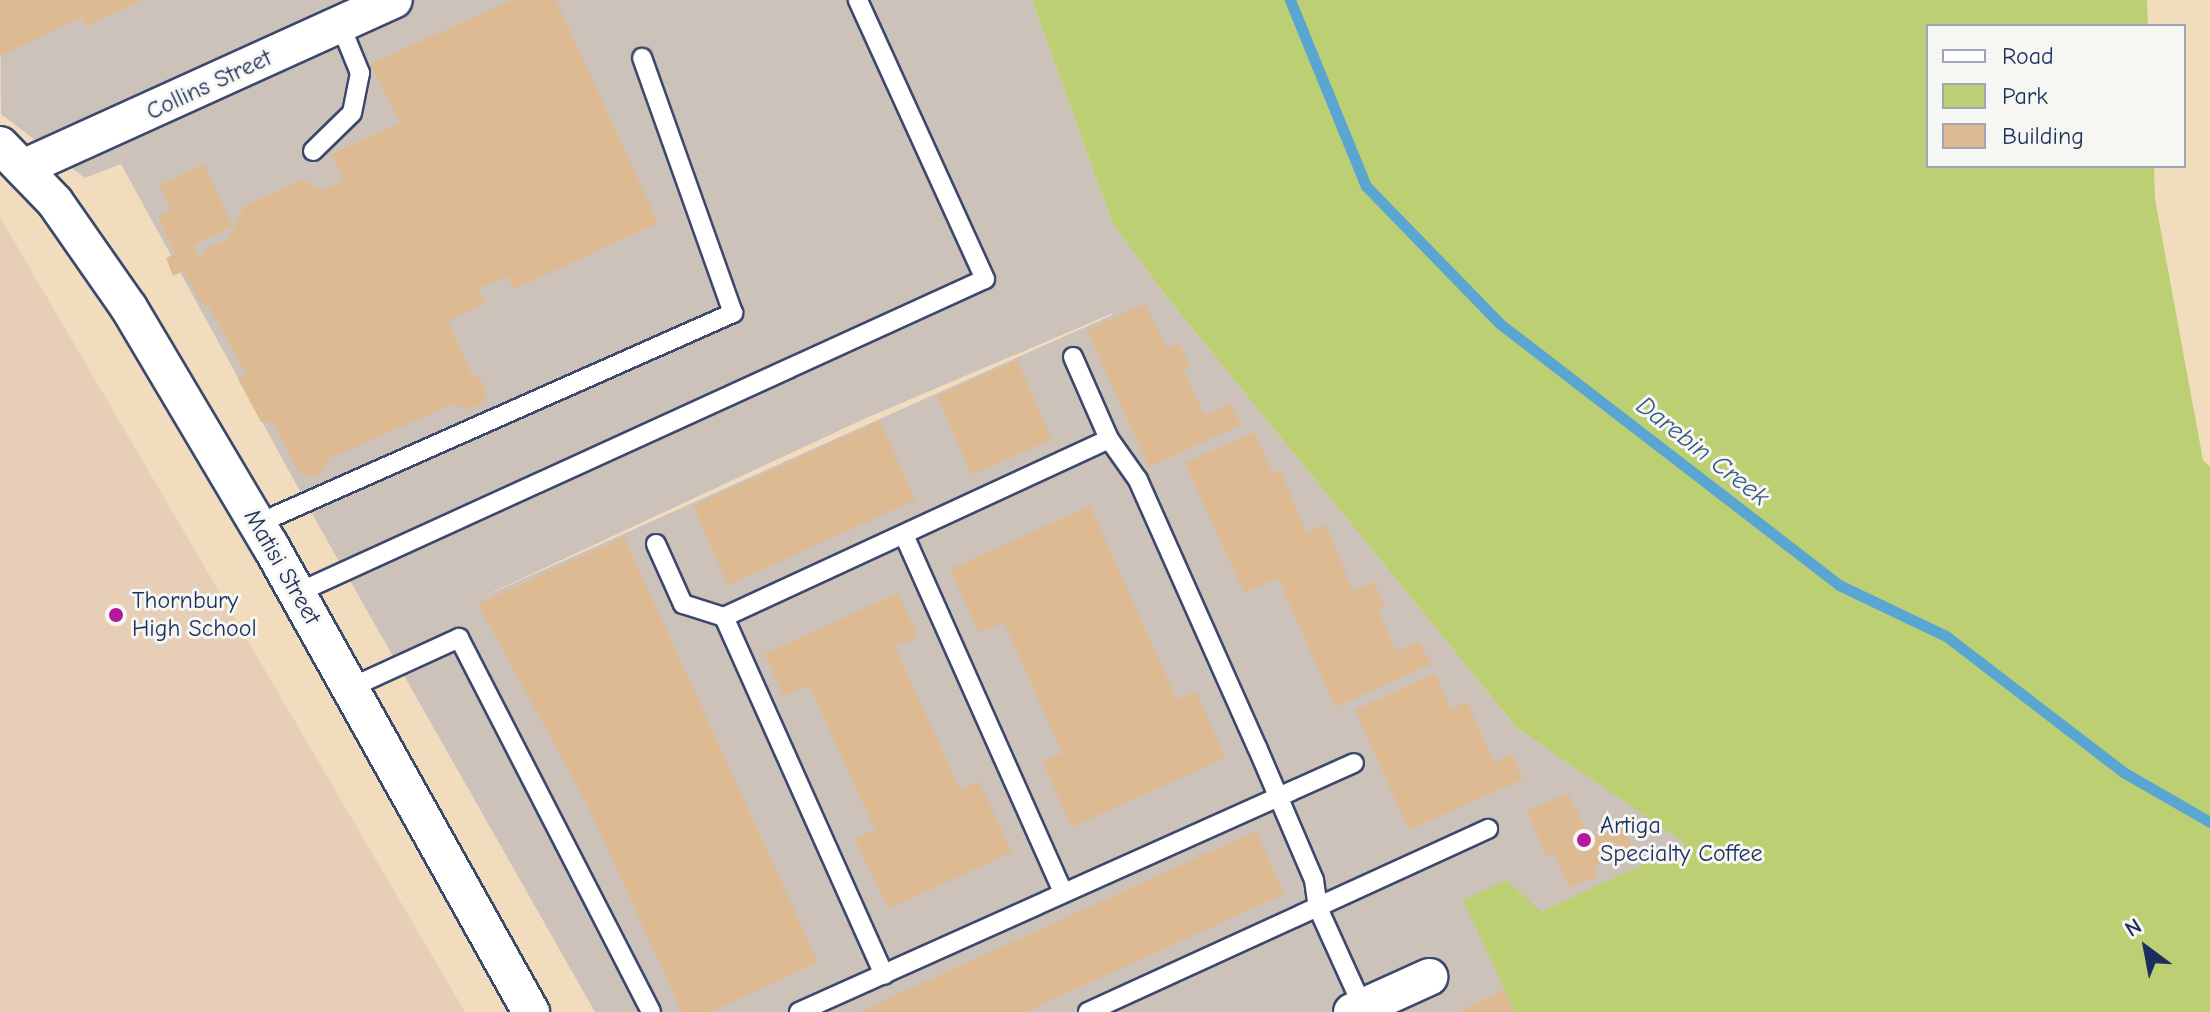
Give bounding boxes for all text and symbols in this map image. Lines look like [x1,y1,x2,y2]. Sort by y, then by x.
legend [1926,24,2186,168]
text: Road [2002,42,2054,70]
street label: Collins Street [142,43,276,127]
text: Park [2002,82,2048,110]
text: Building [2002,122,2084,150]
water label: Darebin Creek [1630,391,1774,513]
street label: Matisi Street [237,504,327,630]
place label: Thornbury High School [132,587,257,643]
marker: Thornbury High School [107,606,125,624]
place label: Artiga Specialty Coffee [1600,812,1763,868]
marker: Artiga Specialty Coffee [1575,831,1593,849]
north arrow [2106,908,2186,988]
text: N [2120,913,2146,942]

